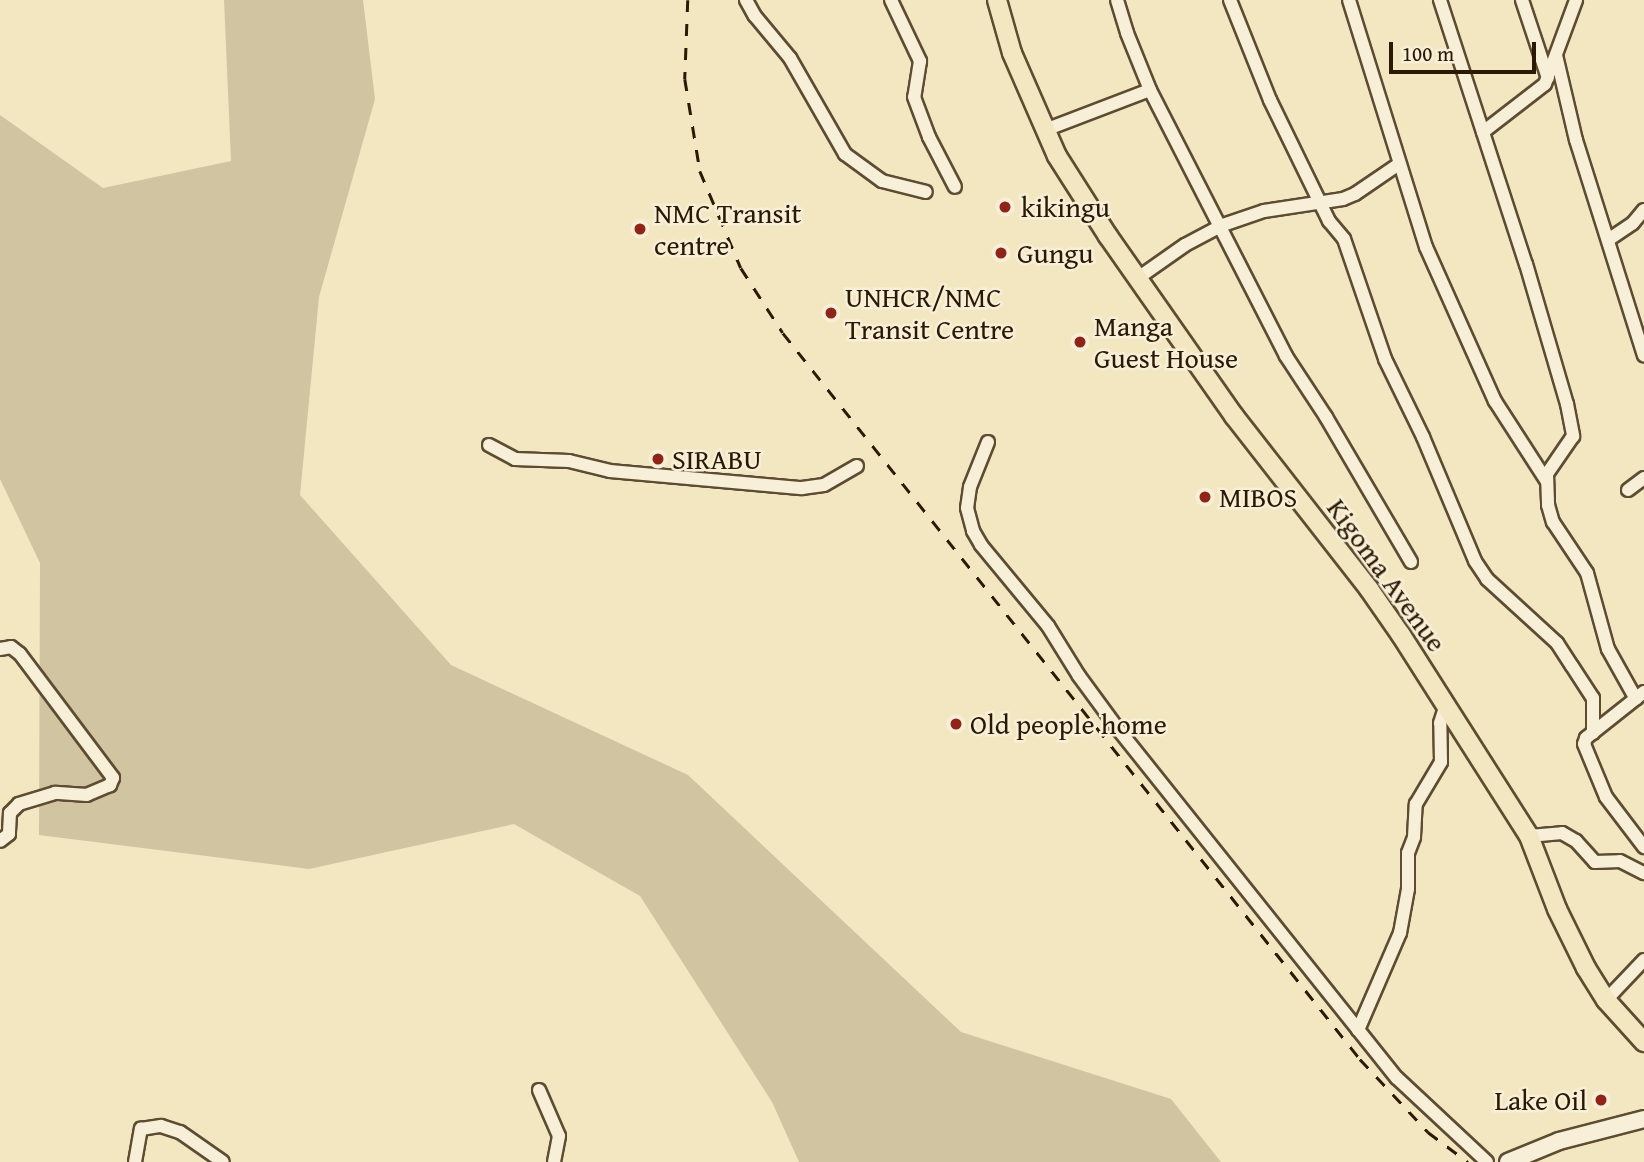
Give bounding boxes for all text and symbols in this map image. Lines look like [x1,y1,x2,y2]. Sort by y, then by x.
scale bar [1392,28,1539,72]
text: 100 m [1402,38,1454,69]
place label: kikingu [1021,190,1110,224]
place label: NMC Transit centre [654,196,801,262]
marker: kikingu [995,197,1015,217]
marker: NMC Transit centre [632,221,648,237]
place label: Gungu [1017,236,1093,270]
marker: Gungu [991,243,1011,263]
place label: UNHCR/NMC Transit Centre [845,280,1014,346]
marker: UNHCR/NMC Transit Centre [823,305,839,321]
place label: Manga Guest House [1094,309,1238,375]
marker: Manga Guest House [1072,334,1088,350]
place label: SIRABU [672,442,762,476]
marker: SIRABU [650,451,666,467]
place label: MIBOS [1219,480,1297,514]
marker: MIBOS [1197,489,1213,505]
street label: Kigoma Avenue [1320,492,1454,658]
place label: Old people home [970,707,1167,741]
marker: Old people home [948,716,964,732]
place label: Lake Oil [1494,1083,1587,1117]
marker: Lake Oil [1593,1092,1609,1108]

